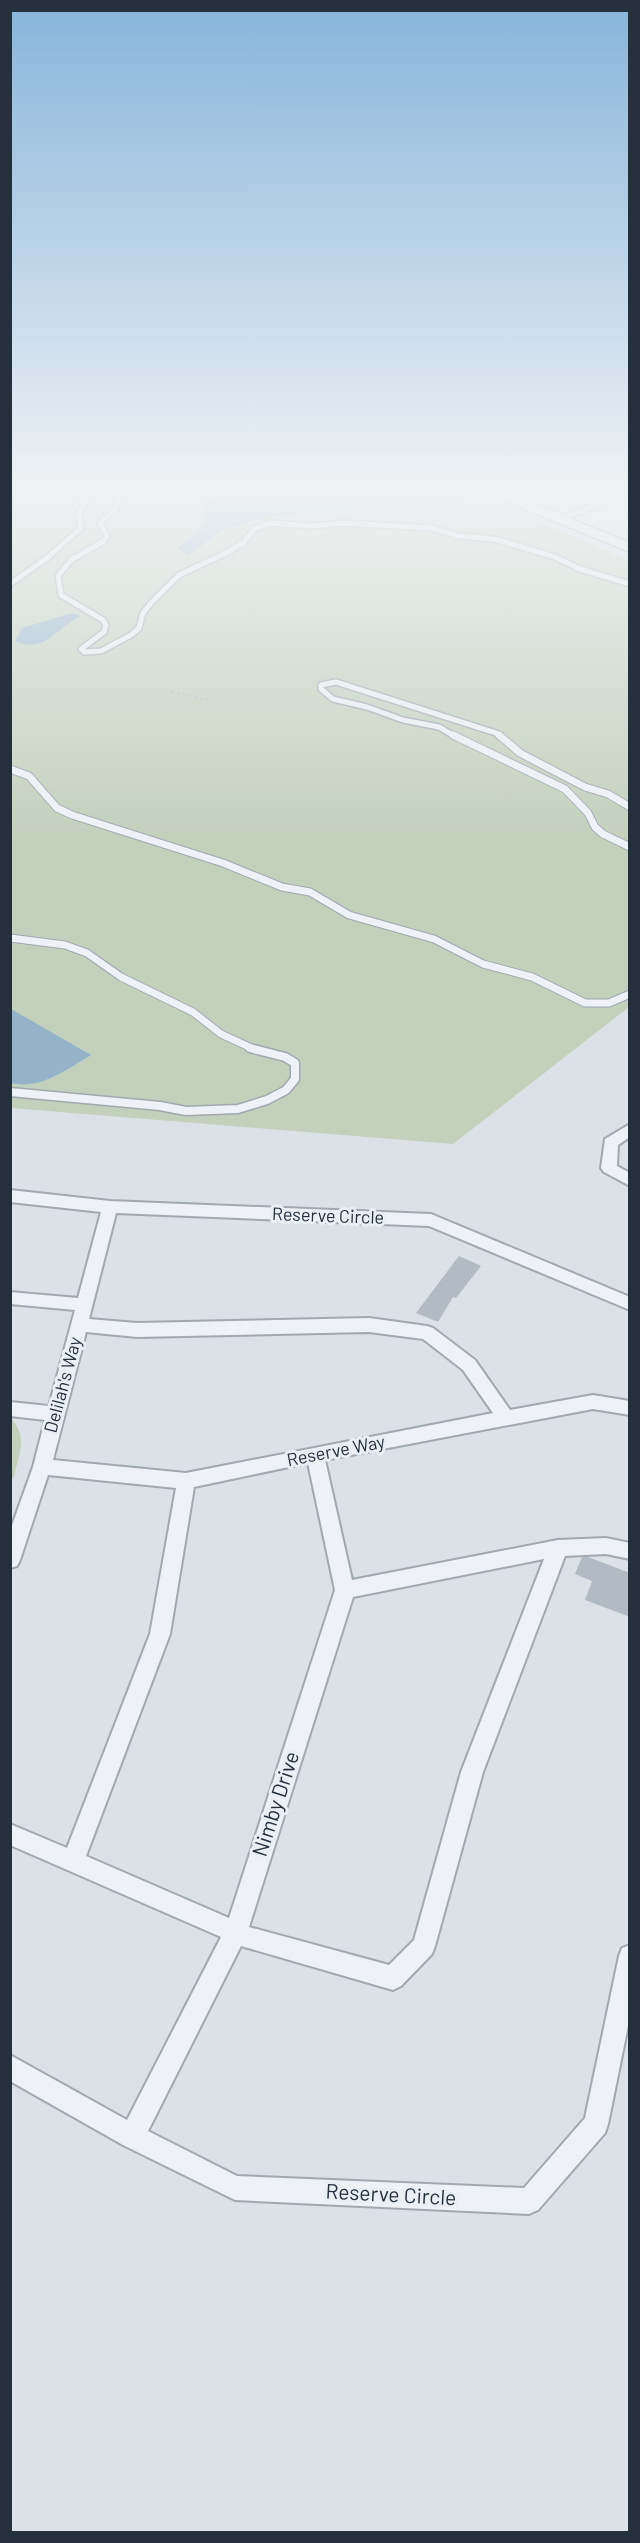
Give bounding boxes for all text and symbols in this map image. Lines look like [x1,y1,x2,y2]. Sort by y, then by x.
street label: Reserve Circle [272,1202,384,1228]
street label: Delilah's Way [39,1334,85,1435]
street label: Reserve Way [285,1430,387,1470]
street label: Nimby Drive [246,1748,303,1859]
street label: Reserve Circle [325,2178,457,2209]

